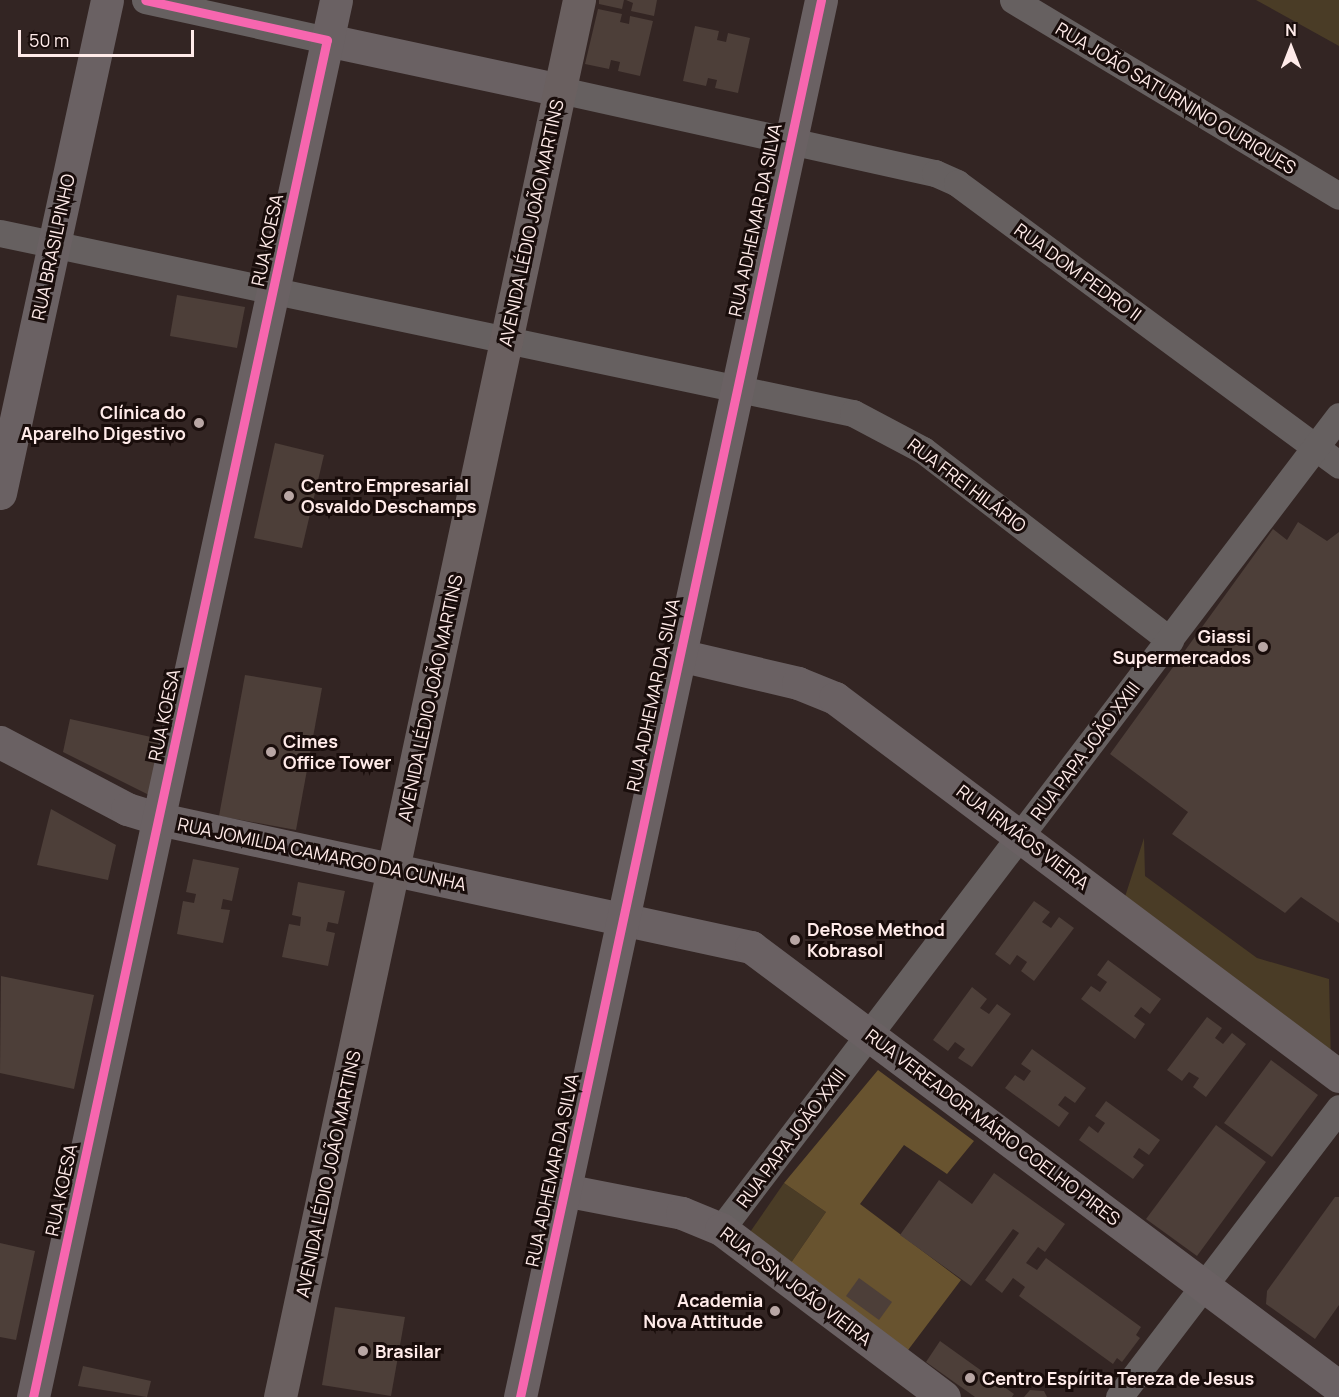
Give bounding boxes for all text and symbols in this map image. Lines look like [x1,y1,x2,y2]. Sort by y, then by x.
scale bar [21,18,196,56]
street label: RUA JOÃO SATURNINO OURIQUES [1052,18,1300,178]
north arrow [1261,18,1321,78]
text: 50 m [29,28,69,52]
street label: AVENIDA LÉDIO JOÃO MARTINS [494,98,568,348]
street label: RUA ADHEMAR DA SILVA [724,122,786,318]
street label: RUA BRASILPINHO [27,172,79,322]
street label: RUA KOESA [247,192,287,288]
street label: RUA DOM PEDRO II [1010,219,1146,325]
place label: Clínica do Aparelho Digestivo [21,402,186,444]
marker: Clínica do Aparelho Digestivo [190,414,208,432]
street label: RUA FREI HILÁRIO [904,433,1030,537]
place label: Centro Empresarial Osvaldo Deschamps [301,475,477,518]
marker: Centro Empresarial Osvaldo Deschamps [282,489,296,503]
street label: AVENIDA LÉDIO JOÃO MARTINS [393,573,467,823]
street label: RUA ADHEMAR DA SILVA [622,597,684,793]
place label: Giassi Supermercados [1113,626,1251,668]
marker: Giassi Supermercados [1256,640,1270,654]
street label: RUA KOESA [144,667,184,763]
street label: RUA PAPA JOÃO XXIII [1026,677,1144,825]
place label: Cimes Office Tower [283,731,392,774]
marker: Cimes Office Tower [264,745,278,759]
street label: RUA IRMÃOS VIEIRA [953,780,1093,894]
street label: RUA JOMILDA CAMARGO DA CUNHA [176,813,468,895]
place label: DeRose Method Kobrasol [807,919,945,962]
marker: DeRose Method Kobrasol [788,933,802,947]
street label: RUA VEREADOR MÁRIO COELHO PIRES [862,1024,1124,1230]
street label: AVENIDA LÉDIO JOÃO MARTINS [291,1049,365,1299]
street label: RUA PAPA JOÃO XXIII [732,1064,850,1212]
street label: RUA ADHEMAR DA SILVA [521,1072,583,1268]
street label: RUA KOESA [41,1142,81,1238]
street label: RUA OSNI JOÃO VIEIRA [716,1222,876,1350]
place label: Academia Nova Attitude [643,1290,763,1332]
marker: Academia Nova Attitude [768,1304,782,1318]
place label: Brasilar [375,1340,441,1362]
marker: Brasilar [356,1344,370,1358]
place label: Centro Espírita Tereza de Jesus [982,1367,1254,1389]
marker: Centro Espírita Tereza de Jesus [963,1371,977,1385]

